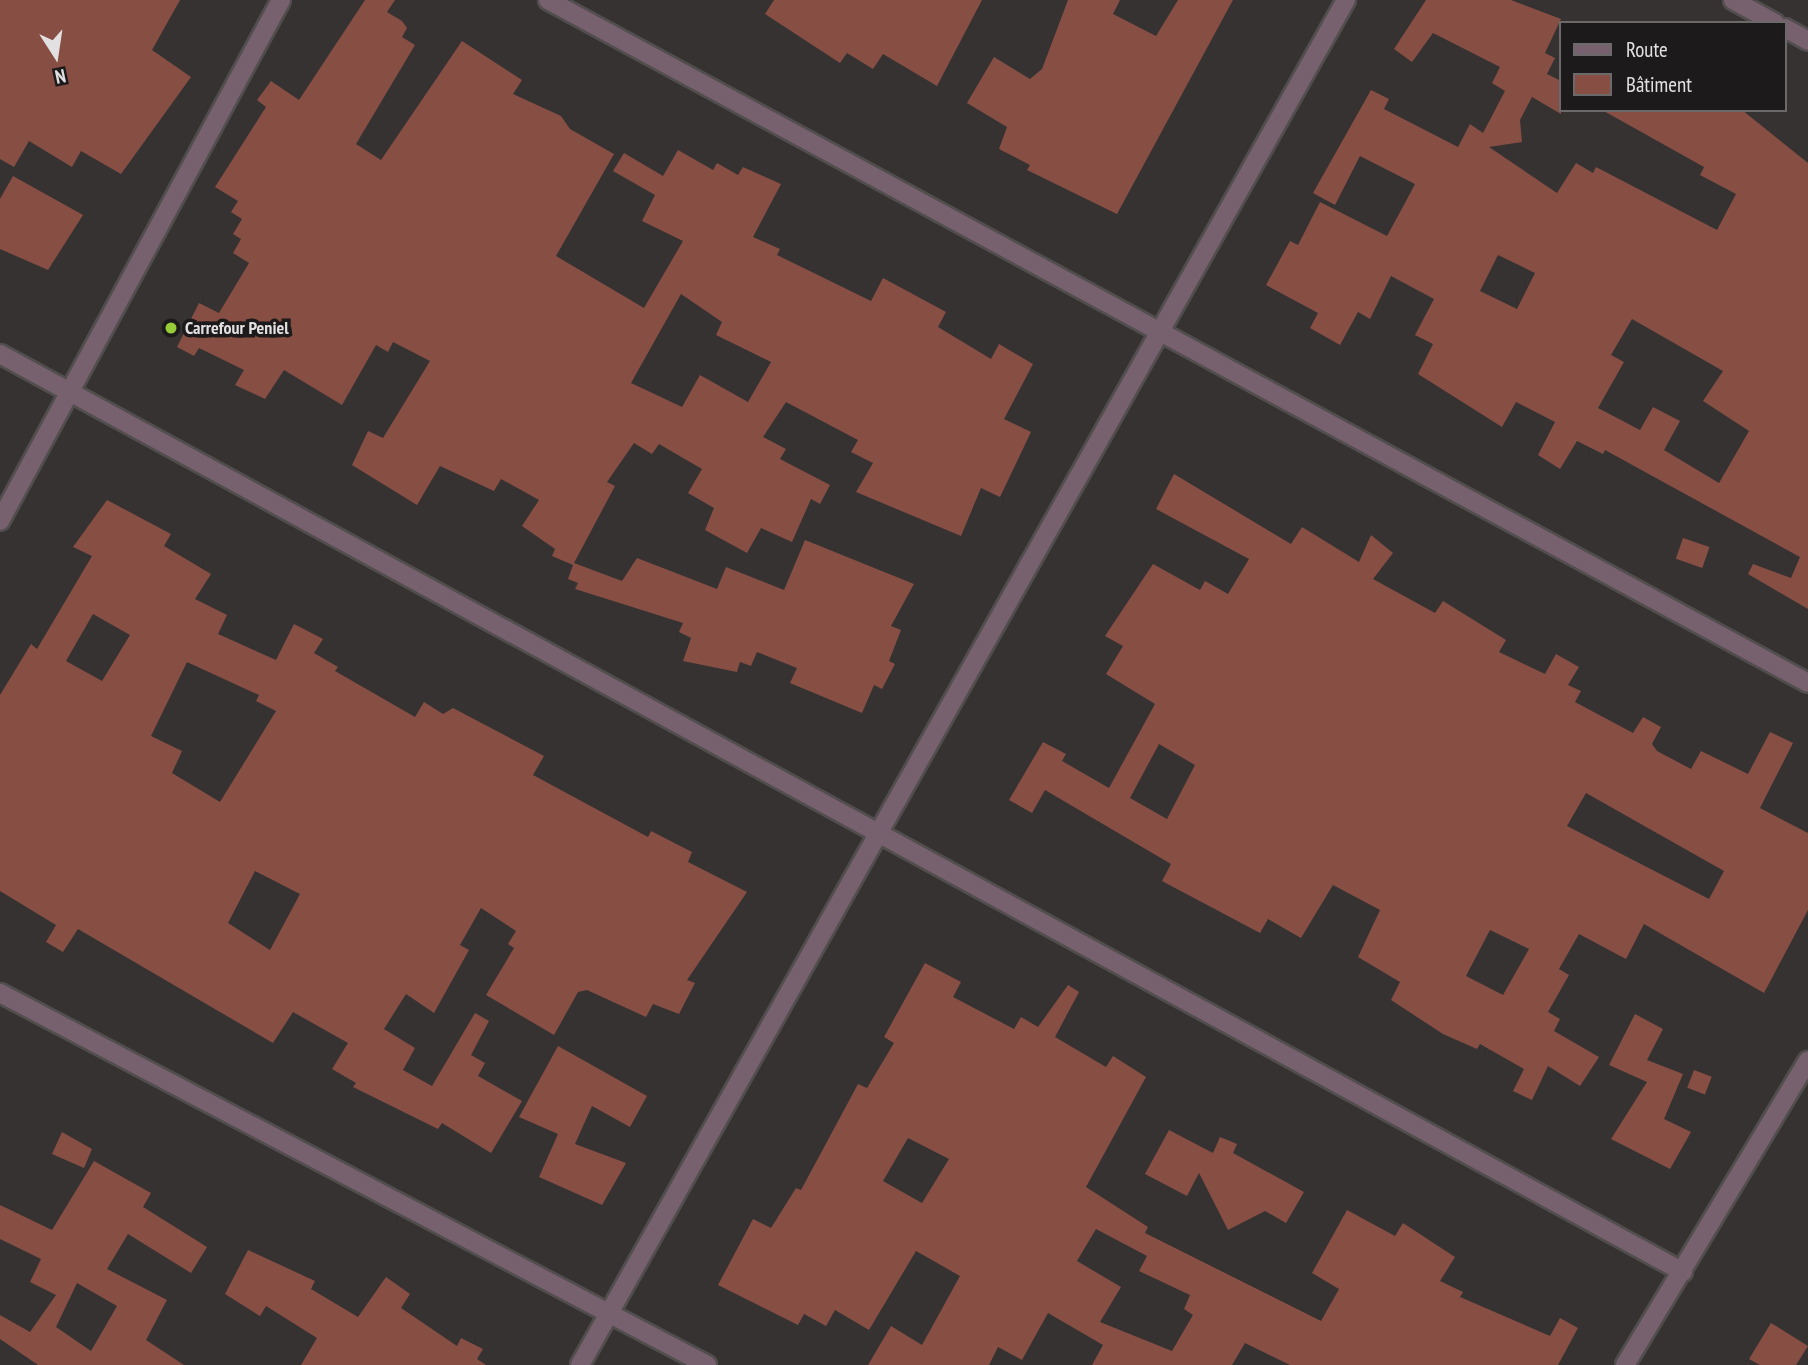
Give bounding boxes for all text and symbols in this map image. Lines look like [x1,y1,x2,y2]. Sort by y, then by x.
north arrow [21,21,91,91]
legend [1560,21,1787,112]
text: Route [1626,36,1668,63]
text: N [53,64,68,89]
text: Bâtiment [1626,71,1692,98]
place label: Carrefour Peniel [185,317,289,339]
marker: Carrefour Peniel [163,320,179,336]

